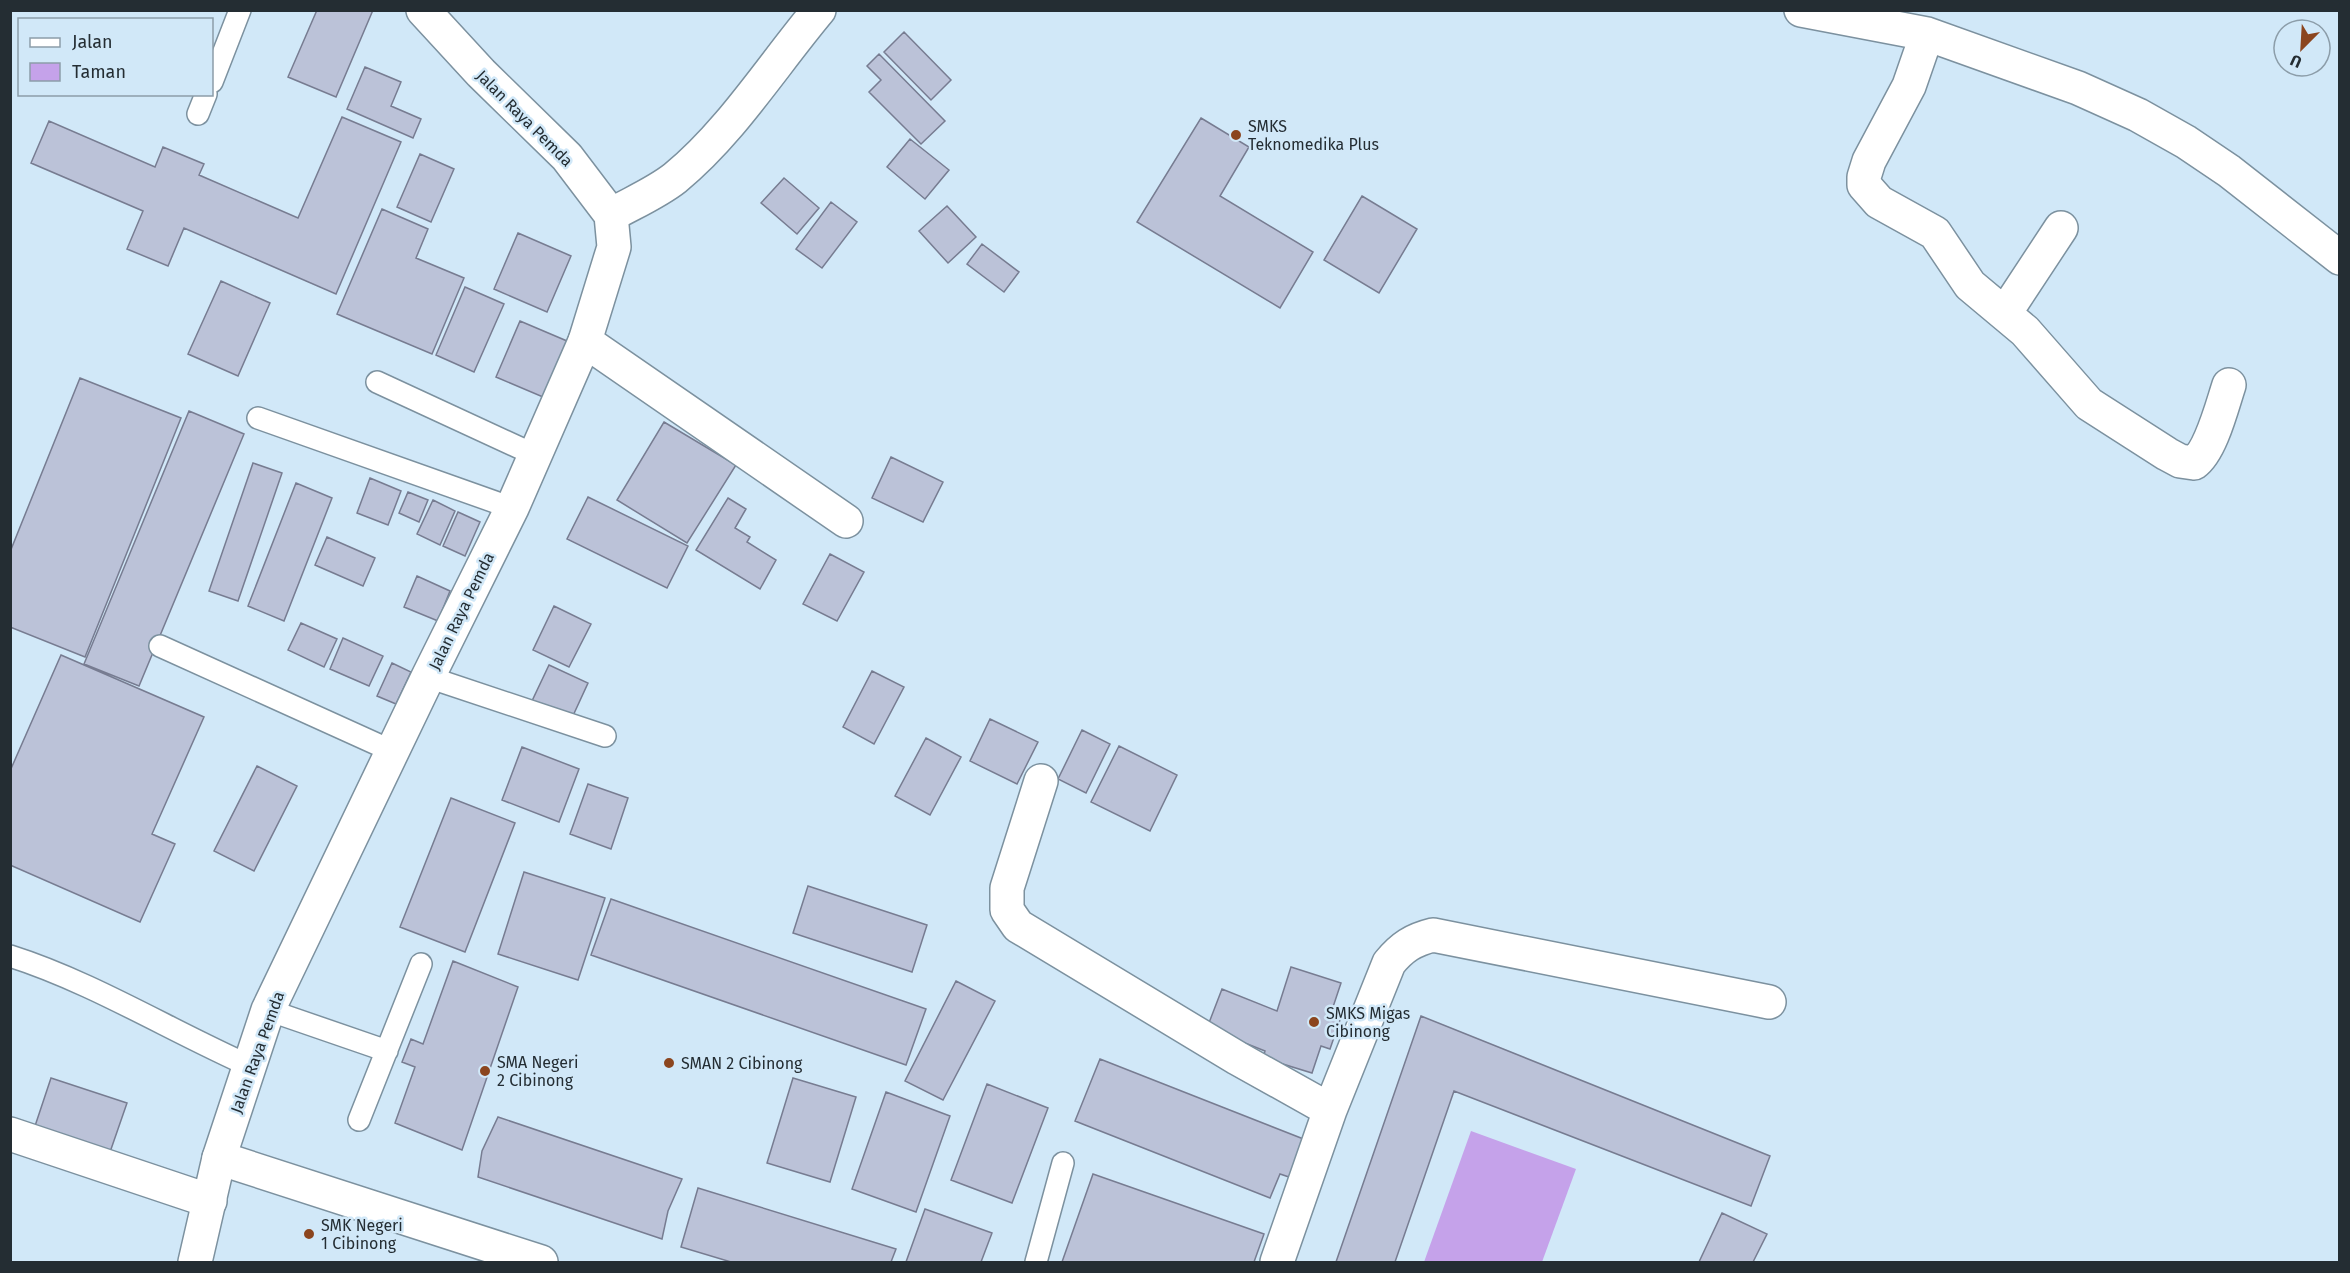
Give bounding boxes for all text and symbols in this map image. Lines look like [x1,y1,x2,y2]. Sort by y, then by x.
legend [18,18,213,96]
north arrow [2272,18,2332,78]
text: Jalan [72,31,113,53]
text: U [2287,50,2305,72]
text: Taman [72,61,126,83]
street label: Jalan Raya Pemda [473,66,577,170]
place label: SMKS Teknomedika Plus [1248,117,1379,154]
marker: SMKS Teknomedika Plus [1229,128,1243,142]
street label: Jalan Raya Pemda [425,549,498,673]
street label: Jalan Raya Pemda [227,989,288,1116]
place label: SMKS Migas Cibinong [1326,1004,1410,1041]
marker: SMKS Migas Cibinong [1307,1015,1321,1029]
place label: SMA Negeri 2 Cibinong [497,1053,579,1090]
place label: SMAN 2 Cibinong [681,1054,803,1073]
marker: SMAN 2 Cibinong [662,1056,676,1070]
marker: SMA Negeri 2 Cibinong [478,1064,492,1078]
place label: SMK Negeri 1 Cibinong [321,1216,403,1253]
marker: SMK Negeri 1 Cibinong [302,1227,316,1241]

